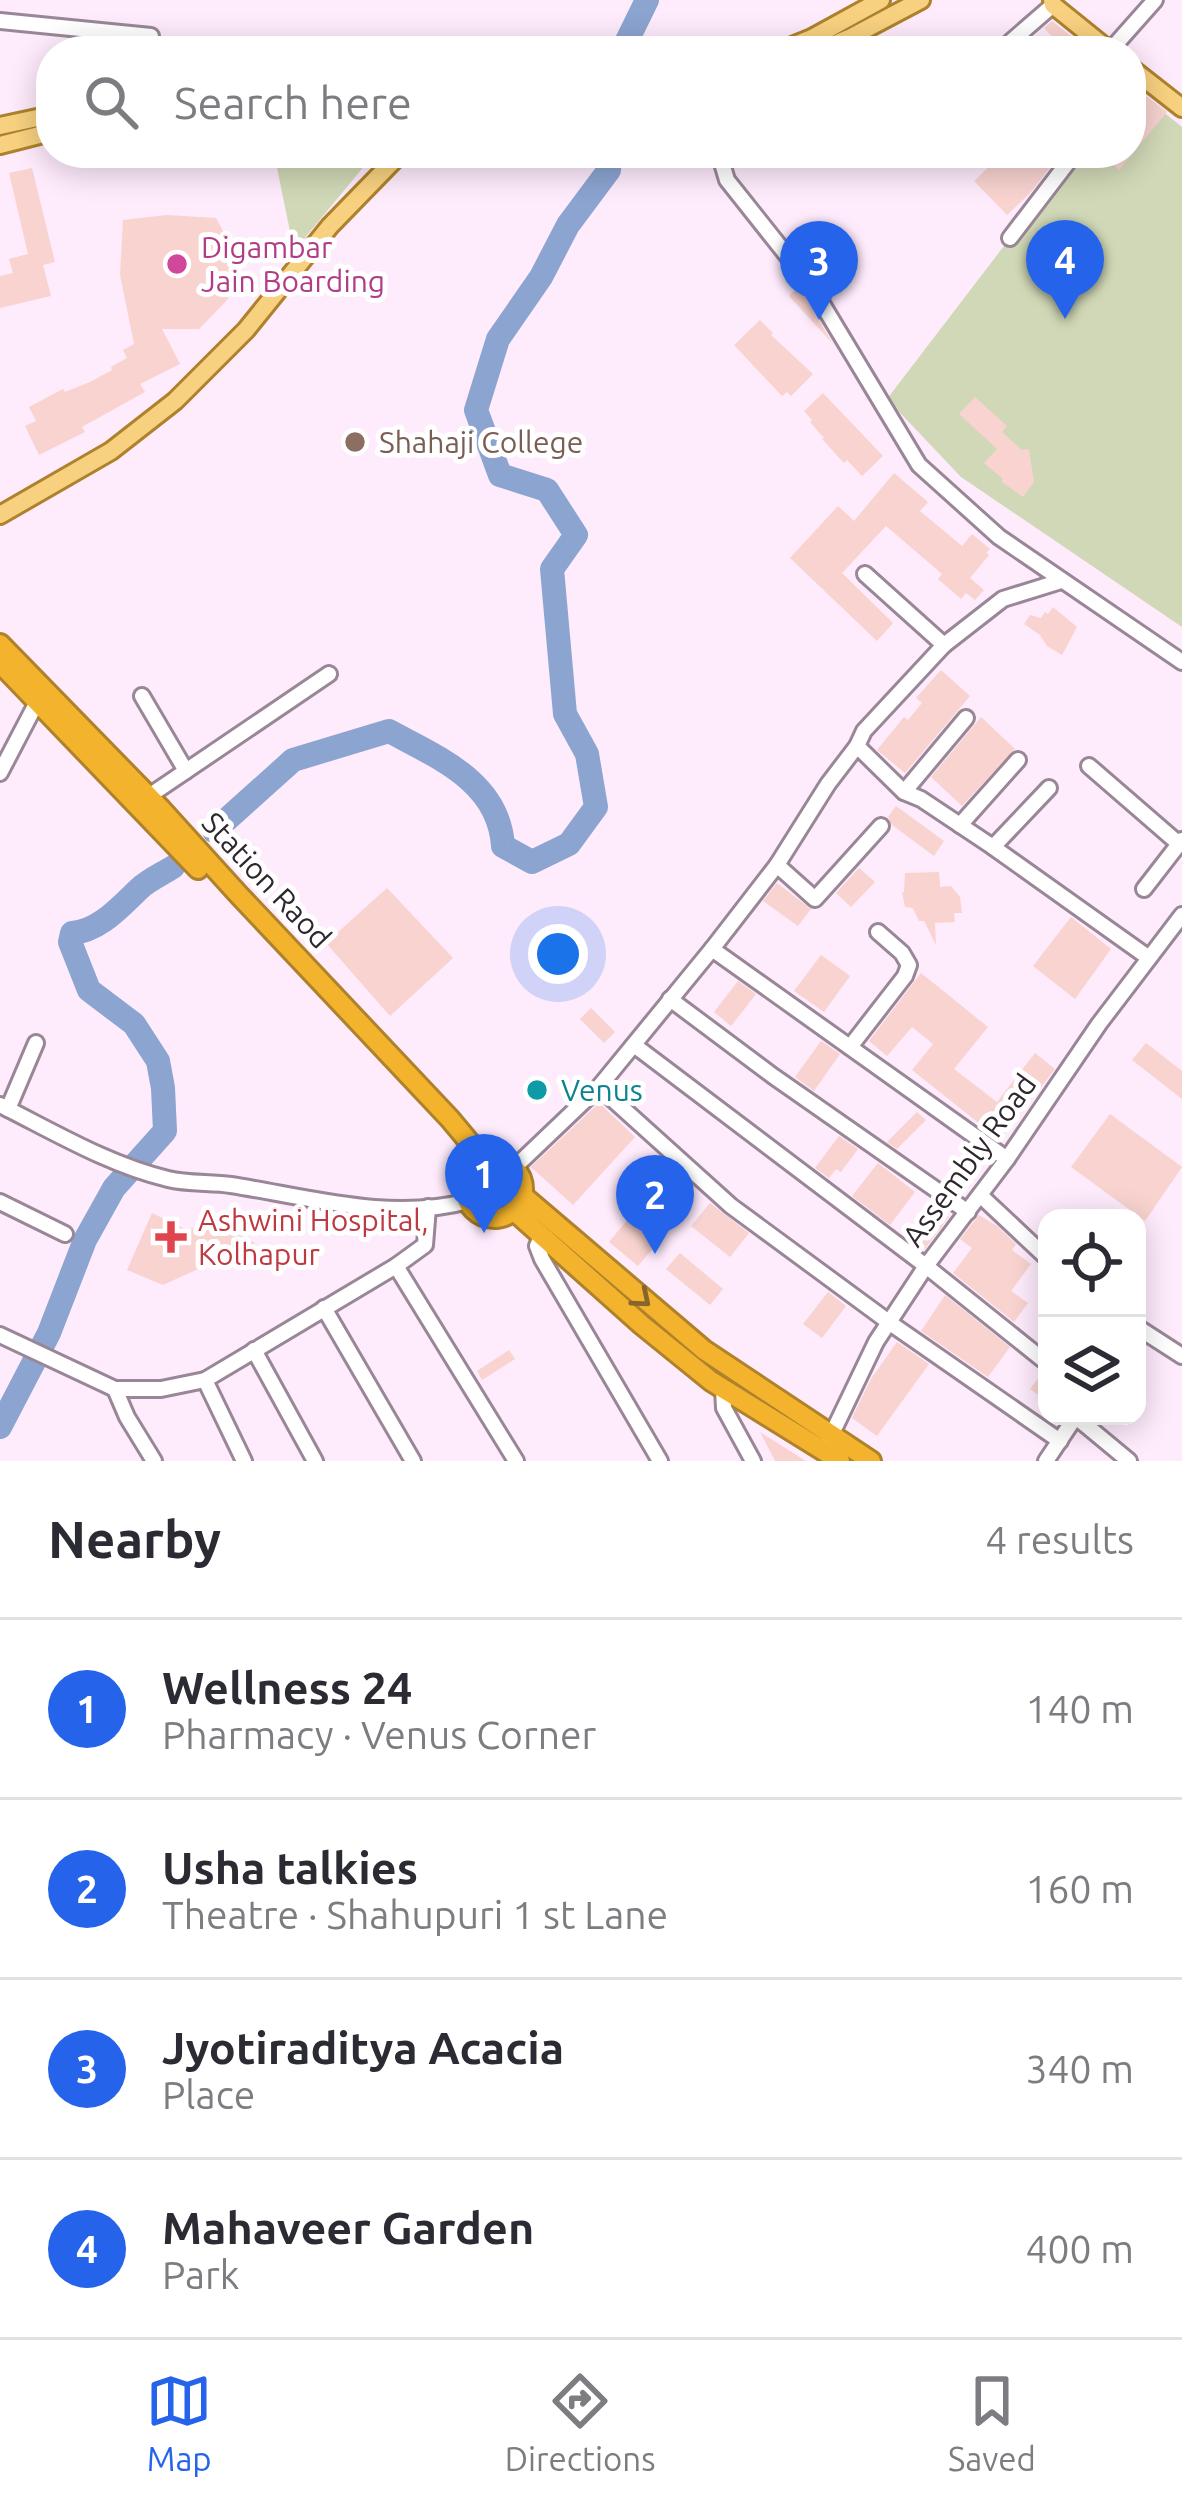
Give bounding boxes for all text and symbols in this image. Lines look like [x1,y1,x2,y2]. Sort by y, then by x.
search box [36,36,1146,168]
icon: search [78,69,144,135]
text: Search here [174,77,412,128]
pin: 4 [1026,220,1104,319]
pin: 3 [780,221,858,320]
place label: Digambar Jain Boarding [201,230,385,298]
marker: Digambar Jain Boarding [164,251,190,277]
place label: Shahaji College [379,425,583,459]
marker: Shahaji College [342,429,368,455]
street label: Station Raod [196,805,338,955]
your location [528,924,588,984]
street label: Assembly Road [895,1067,1043,1253]
place label: Venus [561,1073,643,1107]
marker: Venus [524,1077,550,1103]
pin: 1 [445,1134,523,1233]
pin: 2 [616,1155,694,1254]
place label: Ashwini Hospital, Kolhapur [198,1203,429,1271]
map controls [1038,1209,1146,1425]
button: locate [1038,1209,1146,1317]
marker: Ashwini Hospital, Kolhapur [155,1221,187,1253]
one-way arrow [628,1285,650,1307]
button: layers [1038,1317,1146,1425]
text: Nearby [48,1510,221,1568]
text: 4 results [985,1518,1134,1561]
text: Wellness 24 [162,1662,412,1713]
text: 1 [76,1687,98,1730]
text: 140 m [1025,1687,1134,1730]
text: Pharmacy · Venus Corner [162,1713,596,1756]
text: Usha talkies [162,1842,418,1893]
text: 2 [76,1867,98,1910]
text: 160 m [1025,1867,1134,1910]
text: Theatre · Shahupuri 1 st Lane [162,1893,668,1936]
text: Jyotiraditya Acacia [162,2022,564,2073]
text: 3 [76,2047,98,2090]
text: 340 m [1025,2047,1134,2090]
text: Place [162,2073,255,2116]
text: Mahaveer Garden [162,2202,534,2253]
text: 4 [76,2227,98,2270]
text: 400 m [1025,2227,1134,2270]
text: Park [162,2253,240,2296]
tab: Map [146,2368,212,2477]
tab: Directions [505,2368,655,2477]
tab: Saved [948,2368,1036,2477]

